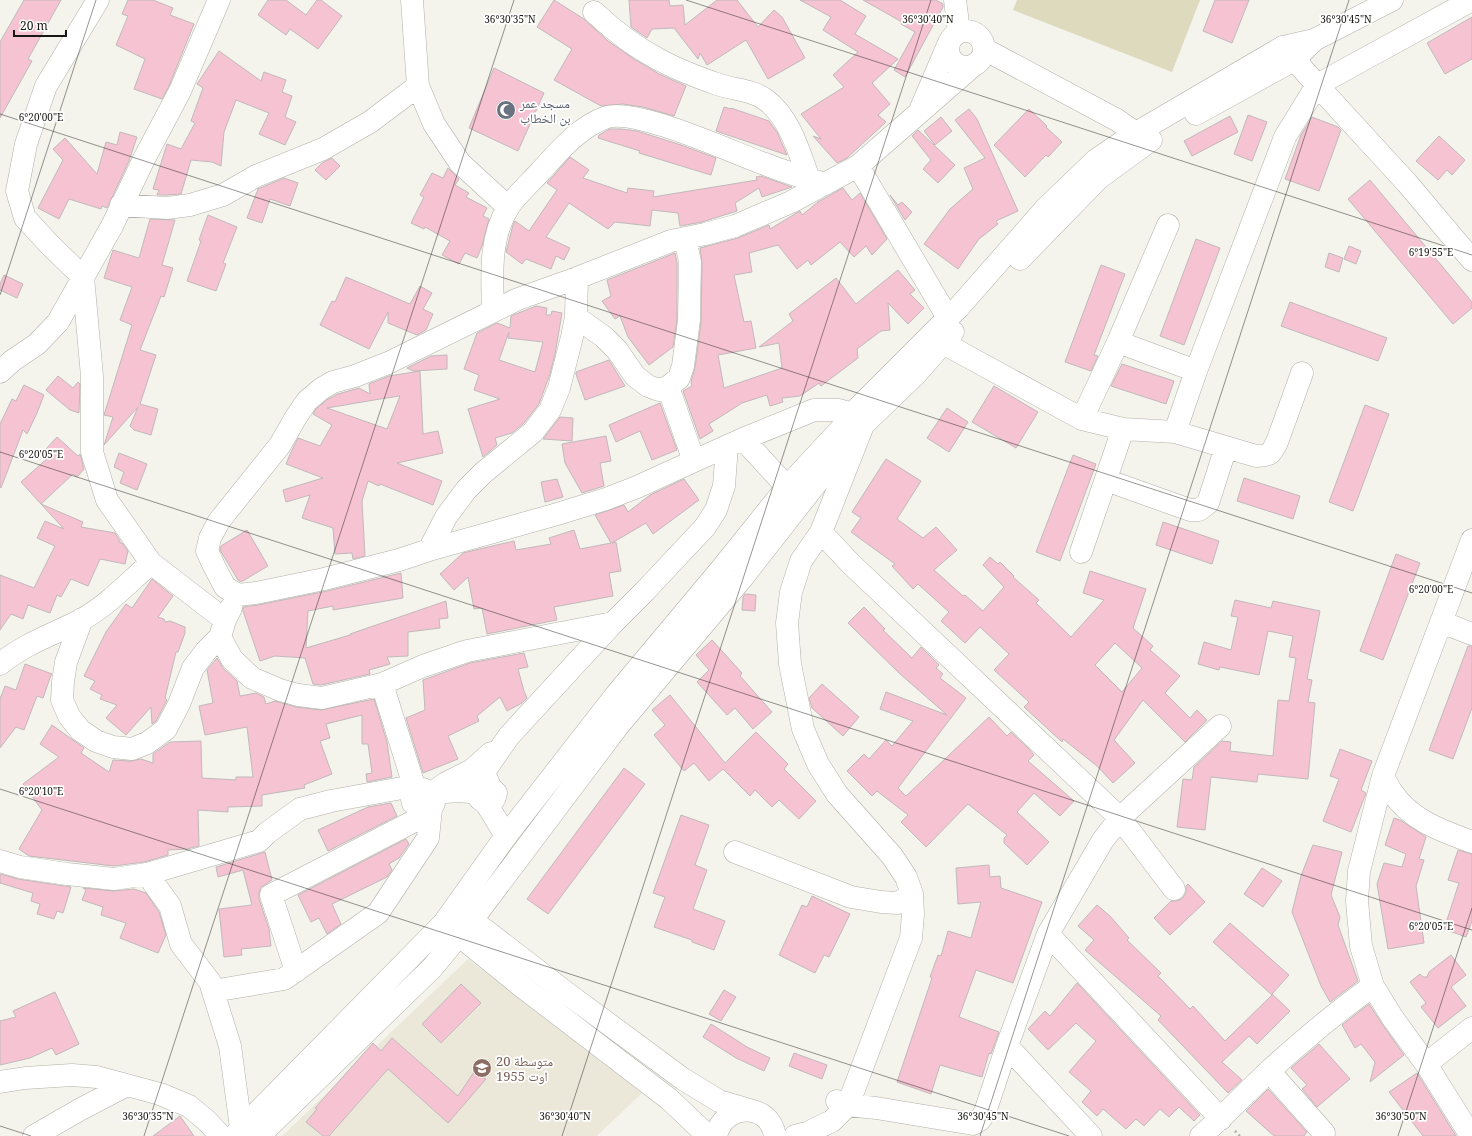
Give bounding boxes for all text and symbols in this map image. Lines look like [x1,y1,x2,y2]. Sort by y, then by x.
scale bar [14,12,66,38]
text: 36°30'35"N [484,12,536,26]
text: 36°30'40"N [902,12,954,26]
text: 36°30'45"N [1320,12,1372,26]
text: 20 m [20,17,48,34]
place label: مسجد عمر بن الخطاب [519,94,571,127]
mosque icon: مسجد عمر بن الخطاب [495,99,517,121]
text: 6°20'00"E [19,110,63,124]
text: 6°19'55"E [1409,245,1453,259]
text: 6°20'05"E [19,447,63,461]
text: 6°20'00"E [1409,582,1453,596]
text: 6°20'10"E [19,784,63,798]
text: 6°20'05"E [1409,919,1453,933]
place label: متوسطة 20 اوت 1955 [496,1052,553,1085]
school or university icon: متوسطة 20 اوت 1955 [471,1057,493,1079]
text: 36°30'35"N [122,1109,174,1123]
text: 36°30'40"N [539,1109,591,1123]
text: 36°30'45"N [957,1109,1009,1123]
text: 36°30'50"N [1375,1109,1427,1123]

